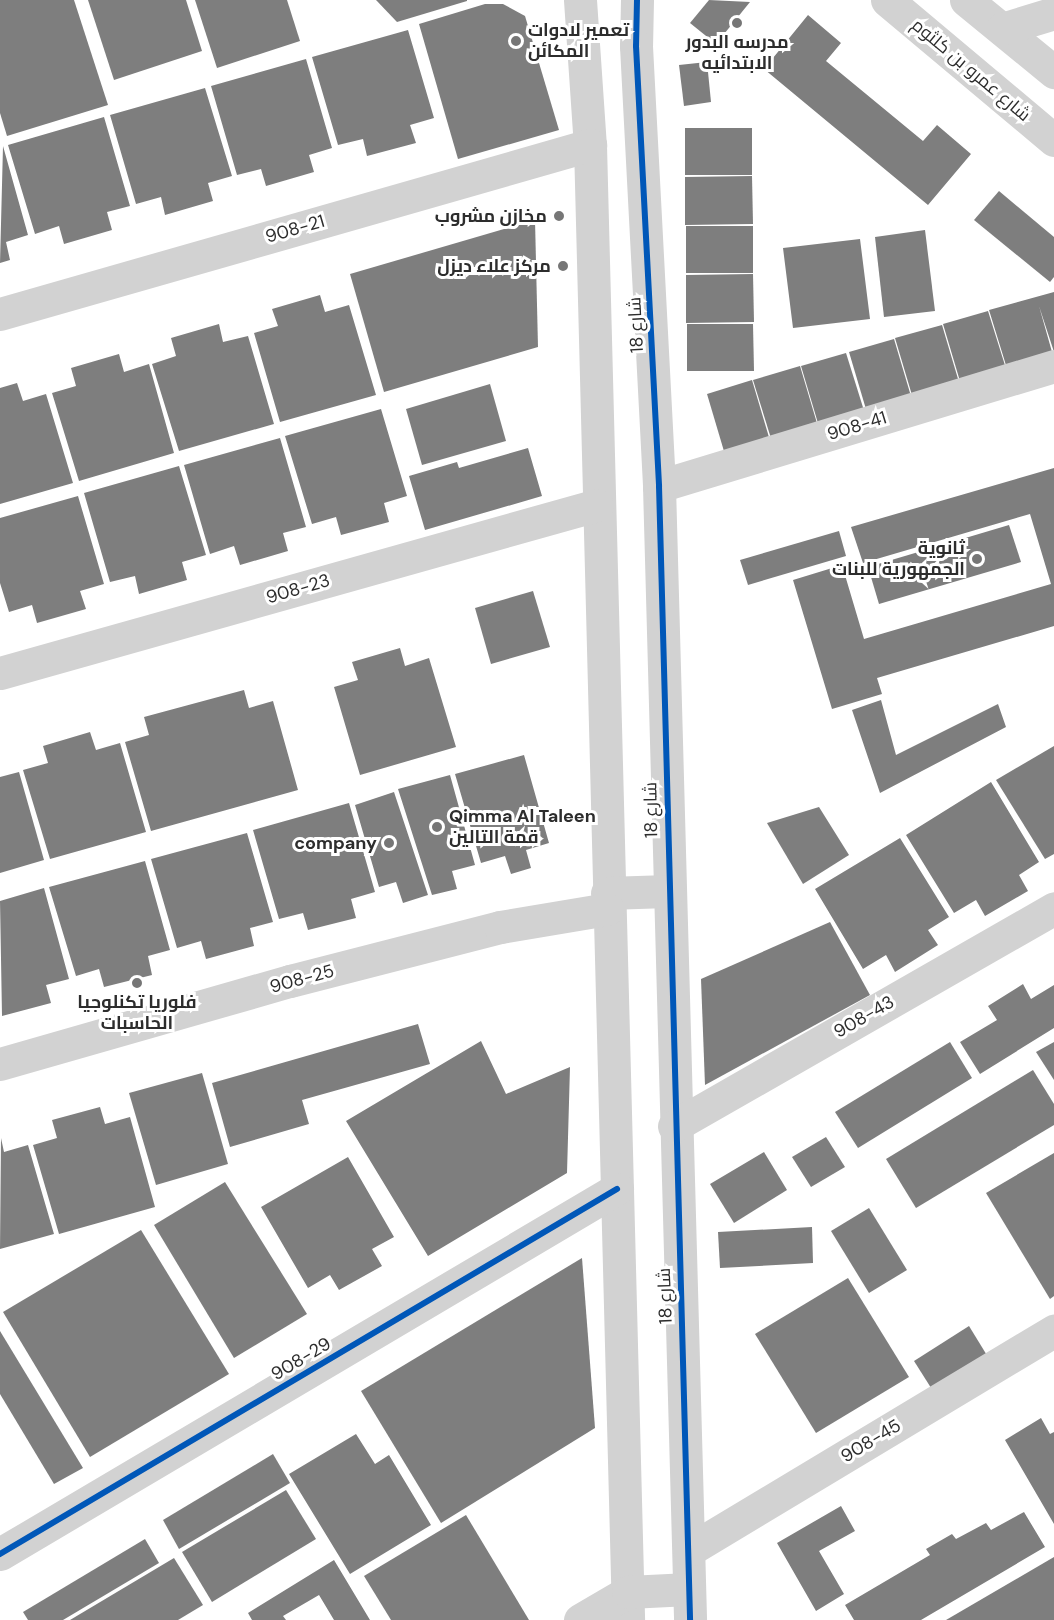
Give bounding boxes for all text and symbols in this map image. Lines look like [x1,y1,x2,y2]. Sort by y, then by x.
street label: شارع عمرو بن كلثوم [907,14,1035,126]
marker: مدرسه البدور الابتدائيه [730,16,744,30]
place label: تعمير لادوات المكائن [528,20,629,63]
place label: مدرسه البدور الابتدائيه [685,32,789,74]
marker: تعمير لادوات المكائن [509,34,523,48]
place label: مخازن مشروب [435,205,547,227]
marker: مخازن مشروب [552,209,566,223]
street label: 908-21 [263,210,327,248]
place label: مركز علاء ديزل [437,255,551,277]
marker: مركز علاء ديزل [556,259,570,273]
street label: شارع 18 [624,296,648,354]
street label: 908-41 [825,407,889,445]
place label: ثانوية الجمهورية للبنات [832,538,965,580]
marker: ثانوية الجمهورية للبنات [970,552,984,566]
street label: 908-23 [264,570,332,608]
street label: شارع 18 [640,782,662,838]
place label: Qimma Al Taleen قمة التالين [449,806,596,848]
marker: Qimma Al Taleen قمة التالين [430,820,444,834]
place label: company [294,832,377,854]
marker: company [382,836,396,850]
street label: 908-25 [268,960,336,998]
marker: فلوريا تكنلوجيا الحاسبات [130,976,144,990]
street label: 908-43 [830,991,898,1043]
place label: فلوريا تكنلوجيا الحاسبات [77,992,197,1034]
street label: شارع 18 [653,1268,677,1324]
street label: 908-29 [267,1333,335,1385]
street label: 908-45 [837,1415,905,1467]

